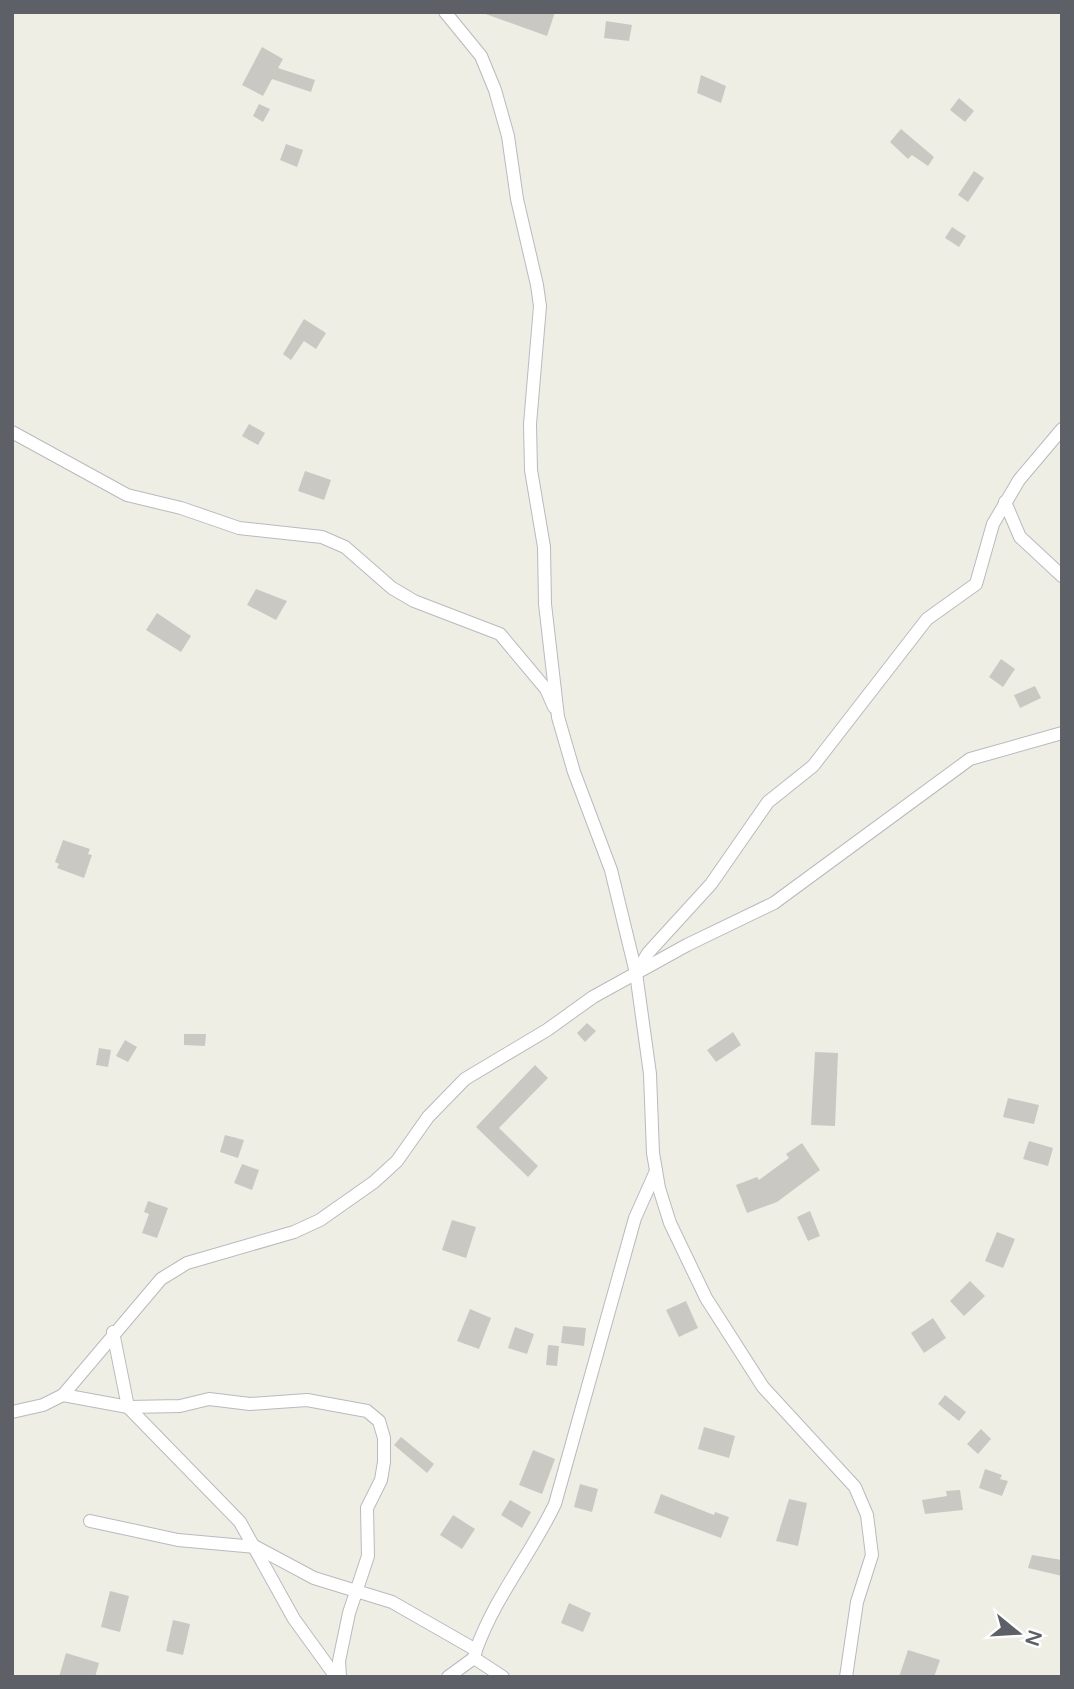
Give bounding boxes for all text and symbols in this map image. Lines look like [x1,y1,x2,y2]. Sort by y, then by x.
north arrow [983,1598,1053,1668]
text: N [1020,1627,1046,1649]

